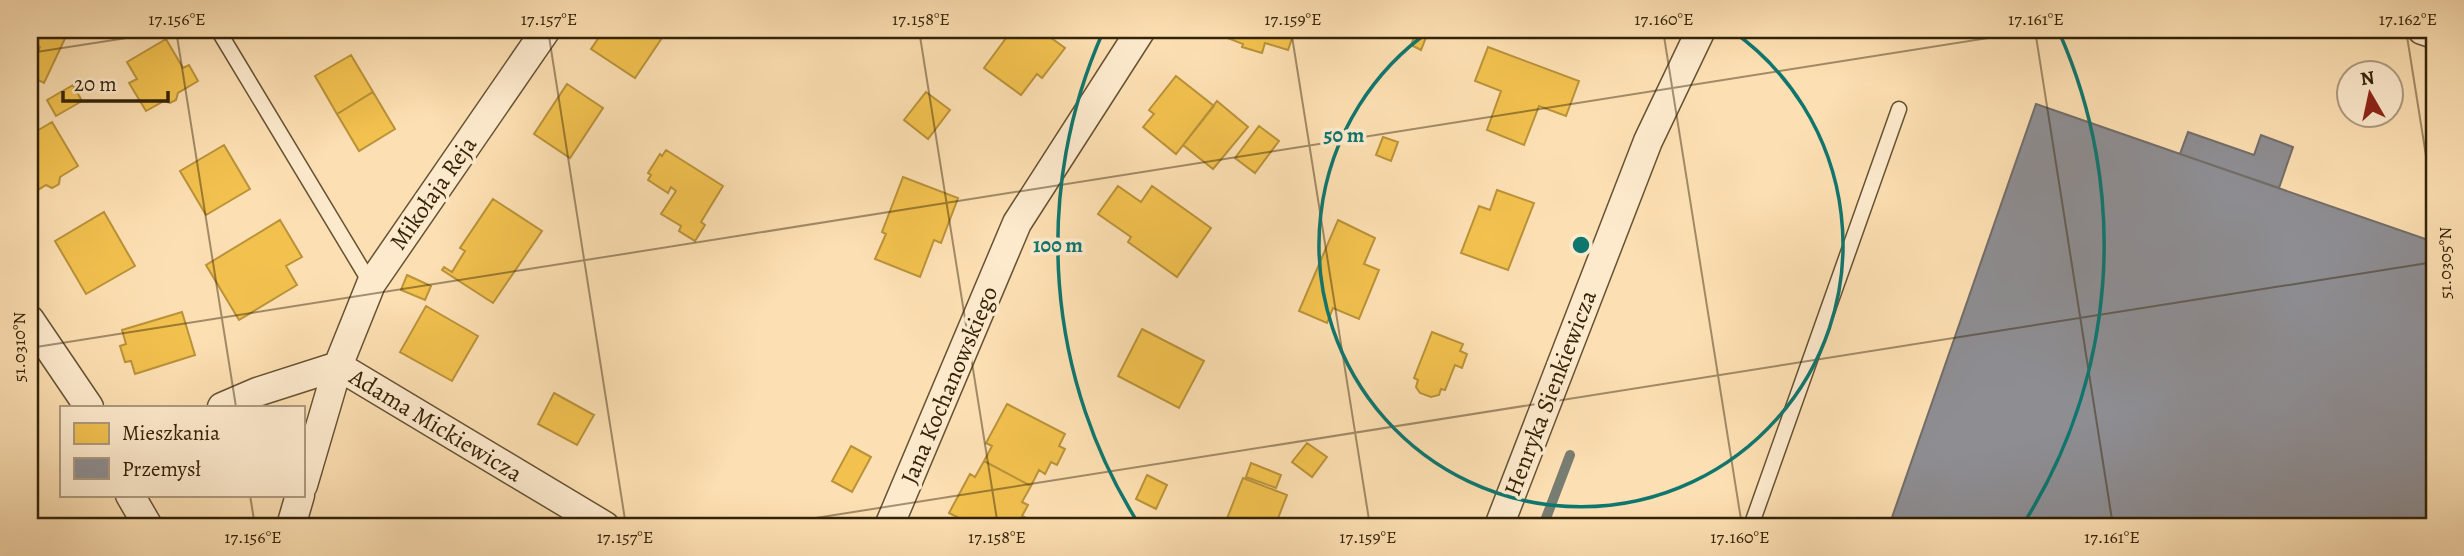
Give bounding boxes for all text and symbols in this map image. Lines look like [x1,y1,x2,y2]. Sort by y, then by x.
text: 17.156°E [148,7,206,31]
text: 17.157°E [521,7,577,31]
text: 17.158°E [892,7,950,31]
text: 17.159°E [1264,7,1322,31]
text: 17.160°E [1634,7,1694,31]
text: 17.161°E [2008,7,2064,31]
text: 17.162°E [2379,7,2437,31]
scale bar [63,60,168,104]
north arrow [2334,60,2404,130]
text: N [2359,64,2377,92]
text: 20 m [74,70,117,98]
text: 50 m [1324,121,1365,149]
street label: Mikołaja Reja [382,129,484,256]
text: 51.0305°N [2433,227,2457,299]
text: 100 m [1033,231,1083,259]
centre of rings [1569,233,1593,257]
street label: Jana Kochanowskiego [893,281,1005,489]
street label: Henryka Sienkiewicza [1496,285,1604,500]
text: 51.0310°N [7,312,31,382]
street label: Adama Mickiewicza [343,360,529,490]
legend [60,406,304,496]
text: Mieszkania [122,419,220,447]
text: Przemysł [122,455,201,483]
text: 17.156°E [224,525,282,549]
text: 17.157°E [597,525,653,549]
text: 17.158°E [968,525,1026,549]
text: 17.159°E [1339,525,1397,549]
text: 17.160°E [1710,525,1770,549]
text: 17.161°E [2084,525,2140,549]

